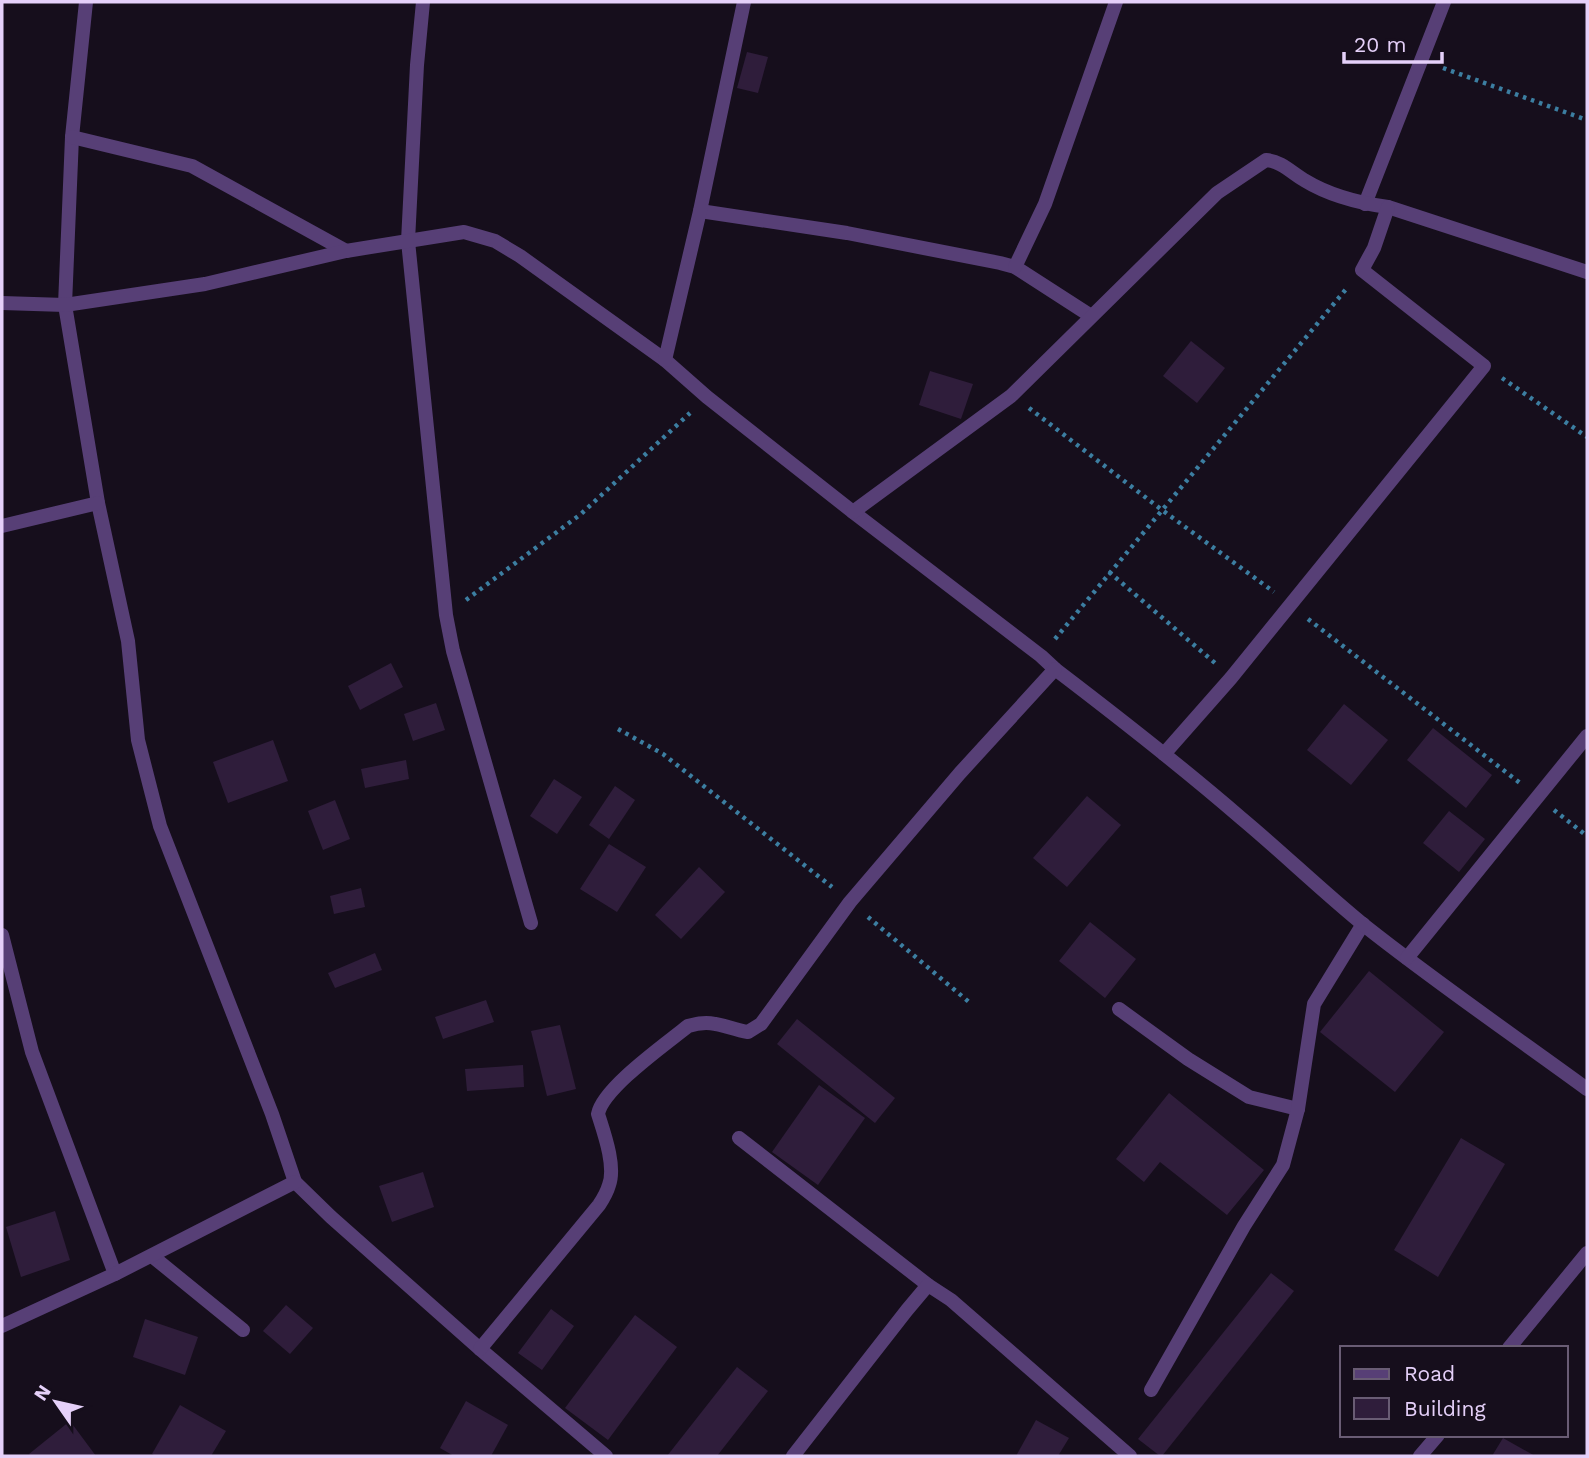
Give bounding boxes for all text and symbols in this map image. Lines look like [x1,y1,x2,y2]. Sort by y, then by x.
scale bar [1344,21,1442,65]
text: 20 m [1354,32,1406,57]
legend [1340,1346,1568,1437]
text: Road [1404,1361,1455,1386]
north arrow [21,1367,91,1437]
text: N [29,1381,56,1405]
text: Building [1404,1396,1486,1421]

